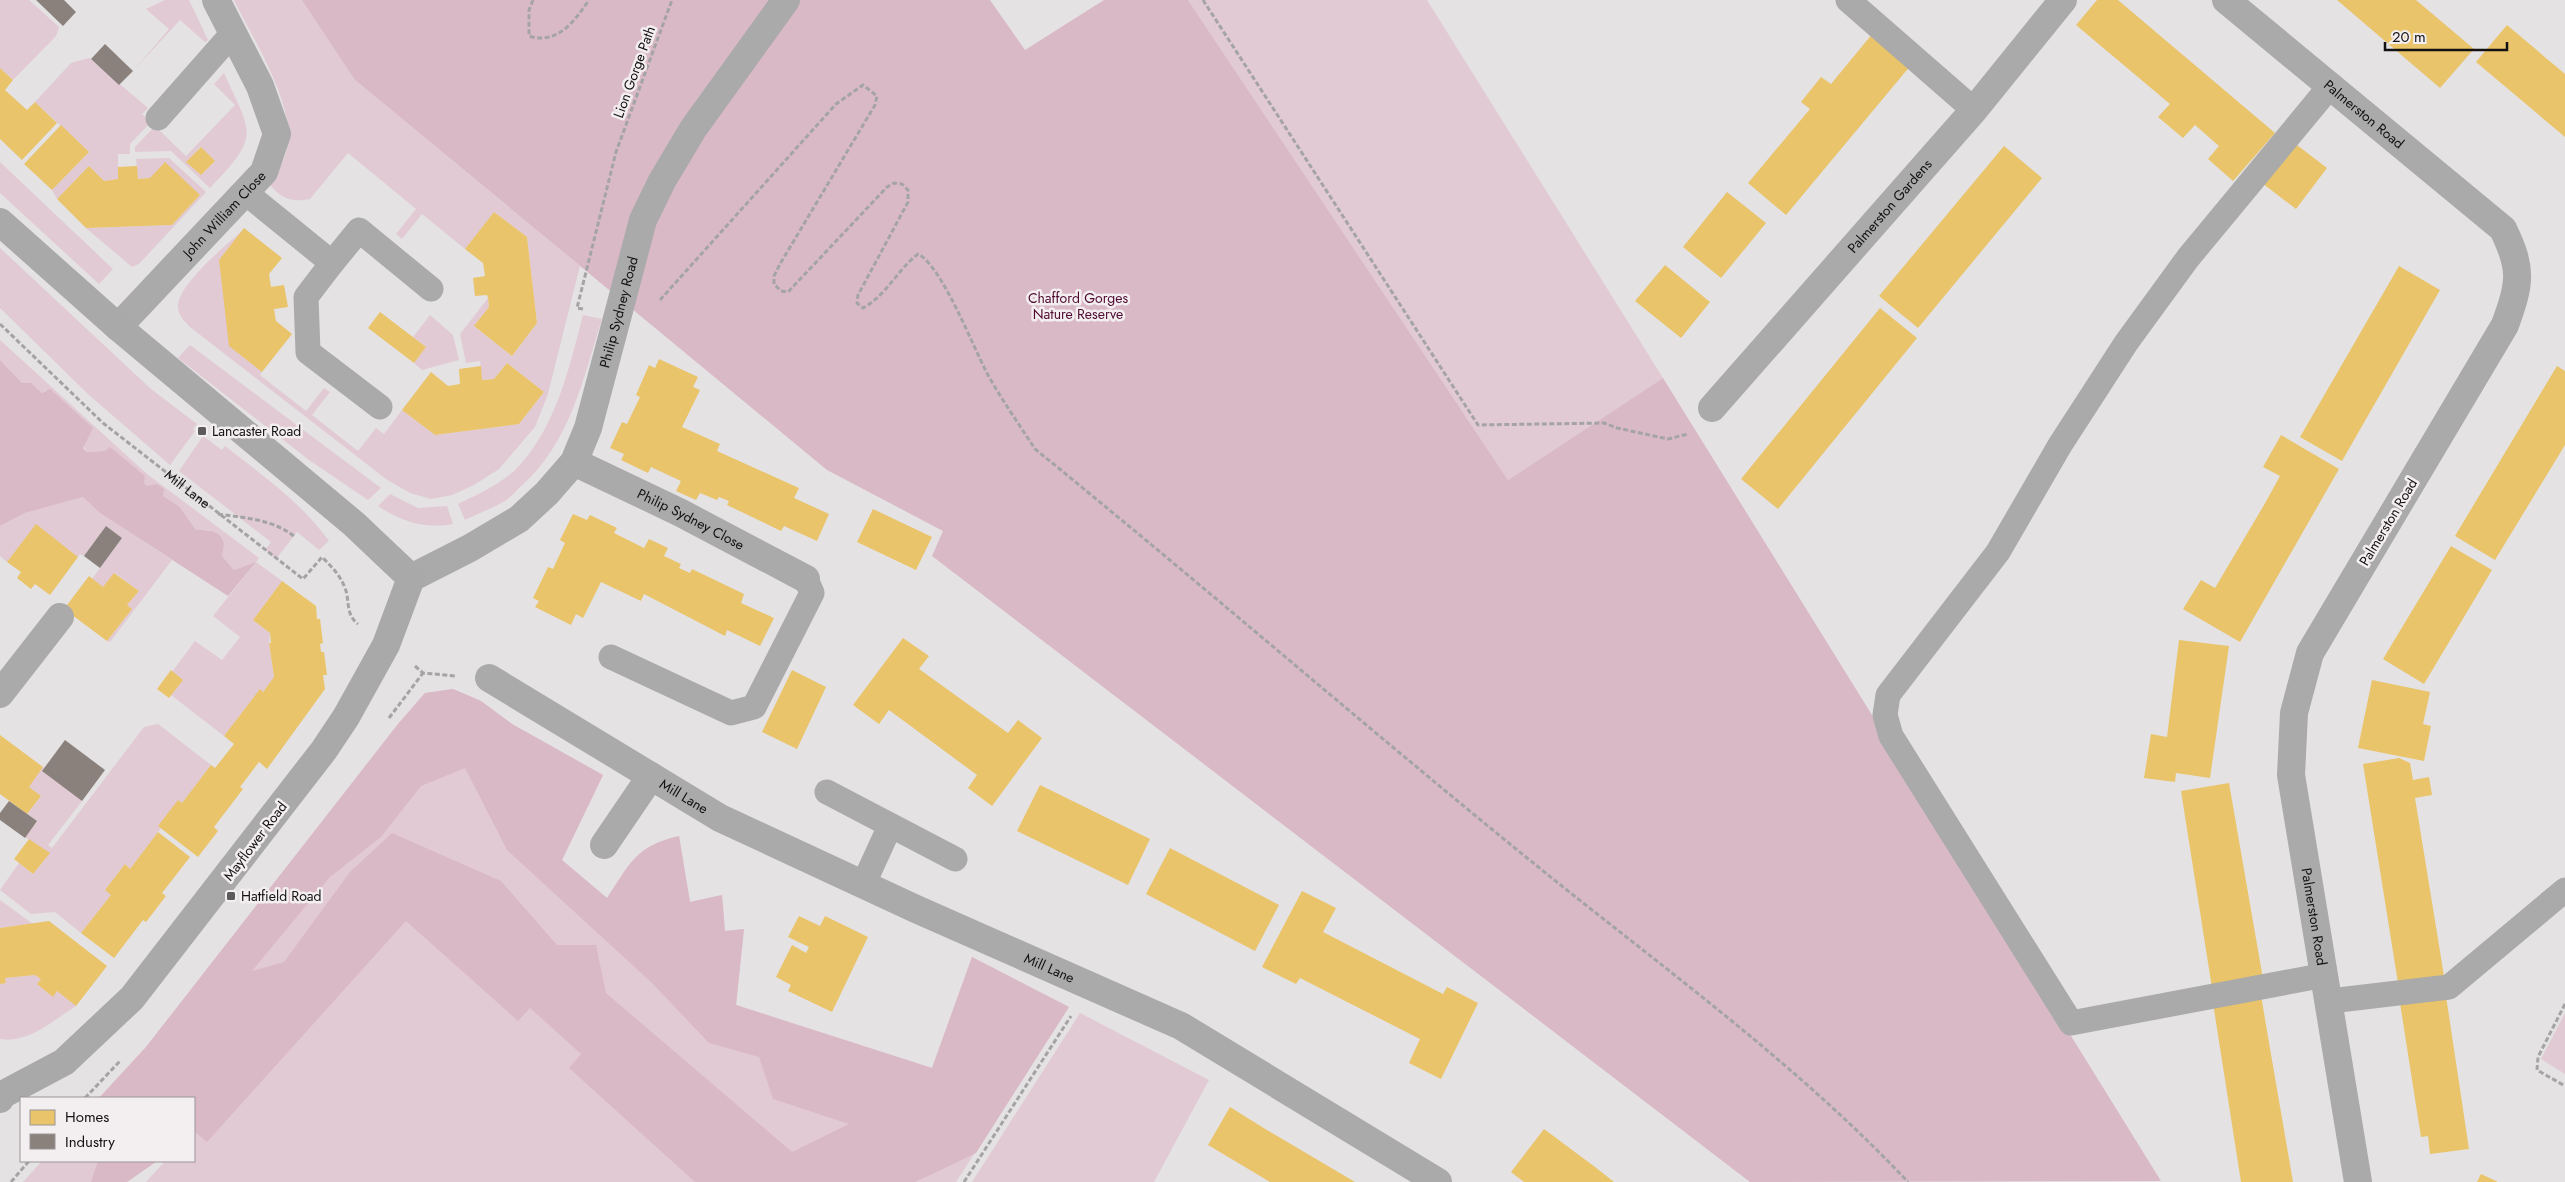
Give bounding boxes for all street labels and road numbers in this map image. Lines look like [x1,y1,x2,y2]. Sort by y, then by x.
street label: Lion Gorge Path [608,23,660,121]
street label: Palmerston Road [2320,75,2408,153]
street label: Palmerston Gardens [1843,154,1937,257]
street label: John William Close [177,166,270,264]
street label: Philip Sydney Road [594,254,643,370]
street label: Mill Lane [160,465,215,513]
street label: Palmerston Road [2354,475,2422,569]
street label: Philip Sydney Close [634,484,748,555]
street label: Mill Lane [656,774,712,819]
street label: Mayflower Road [219,797,291,885]
street label: Palmerston Road [2296,866,2332,967]
street label: Mill Lane [1021,948,1078,988]

